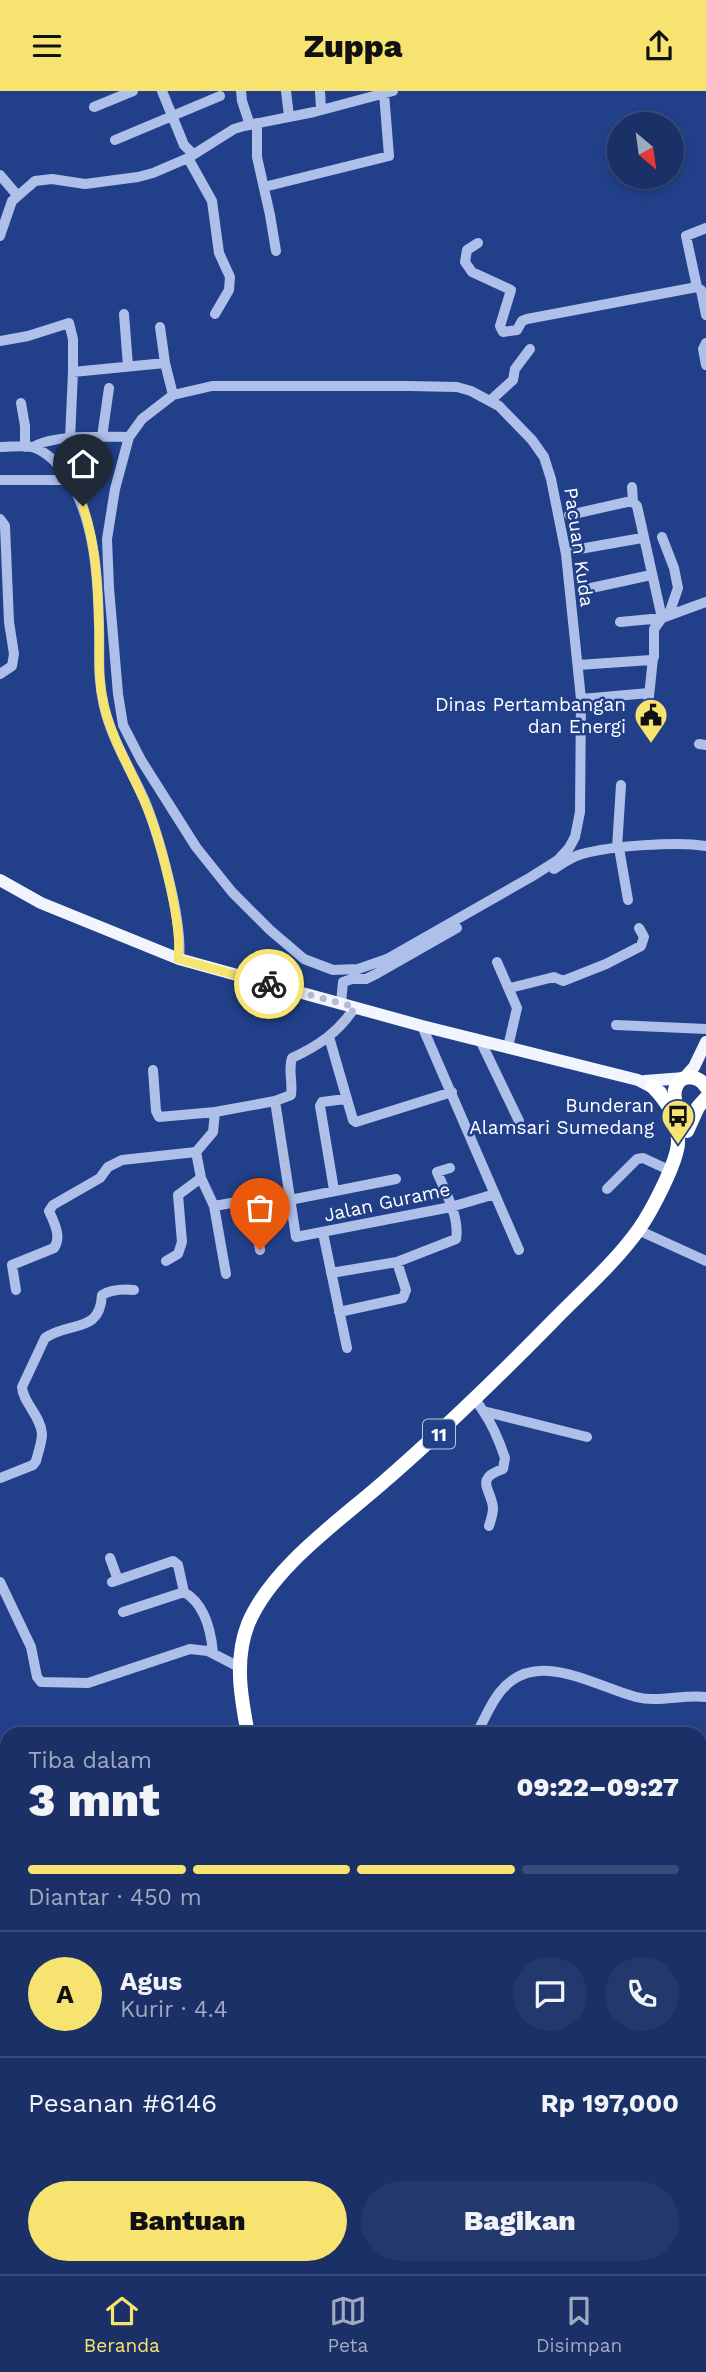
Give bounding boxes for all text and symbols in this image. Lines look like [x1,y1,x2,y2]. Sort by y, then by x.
icon: menu [28,27,66,65]
text: Zuppa [304,27,402,65]
icon: share [640,27,678,65]
north arrow [607,112,684,189]
map controls [607,112,684,189]
pin [53,434,113,506]
icon: home [64,445,102,483]
street label: Pacuan Kuda [559,486,599,608]
place label: Dinas Pertambangan dan Energi [435,693,626,738]
public building icon: Dinas Pertambangan dan Energi [632,696,670,745]
courier [234,949,304,1019]
icon: bike [250,965,288,1003]
place label: Bunderan Alamsari Sumedang [469,1094,655,1139]
bus stop icon: Bunderan Alamsari Sumedang [659,1097,697,1146]
street label: Jalan Gurame [322,1177,452,1227]
pin [230,1178,290,1250]
icon: bag [241,1189,279,1227]
road number: 11 [423,1419,455,1449]
text: Tiba dalam [28,1747,152,1774]
text: 09:22–09:27 [517,1772,679,1802]
text: 3 mnt [28,1773,160,1827]
text: Diantar · 450 m [28,1884,202,1911]
button: chat [513,1957,587,2031]
button: phone [605,1957,679,2031]
text: Agus [120,1966,182,1996]
text: A [56,1979,74,2009]
text: Kurir · 4.4 [120,1996,228,2023]
text: Pesanan #6146 [28,2088,217,2118]
text: Rp 197,000 [541,2088,679,2118]
button: Bantuan [28,2181,347,2261]
button: Bagikan [361,2181,679,2261]
tab: Beranda [84,2292,160,2357]
tab: Peta [327,2292,368,2357]
tab: Disimpan [536,2292,622,2357]

